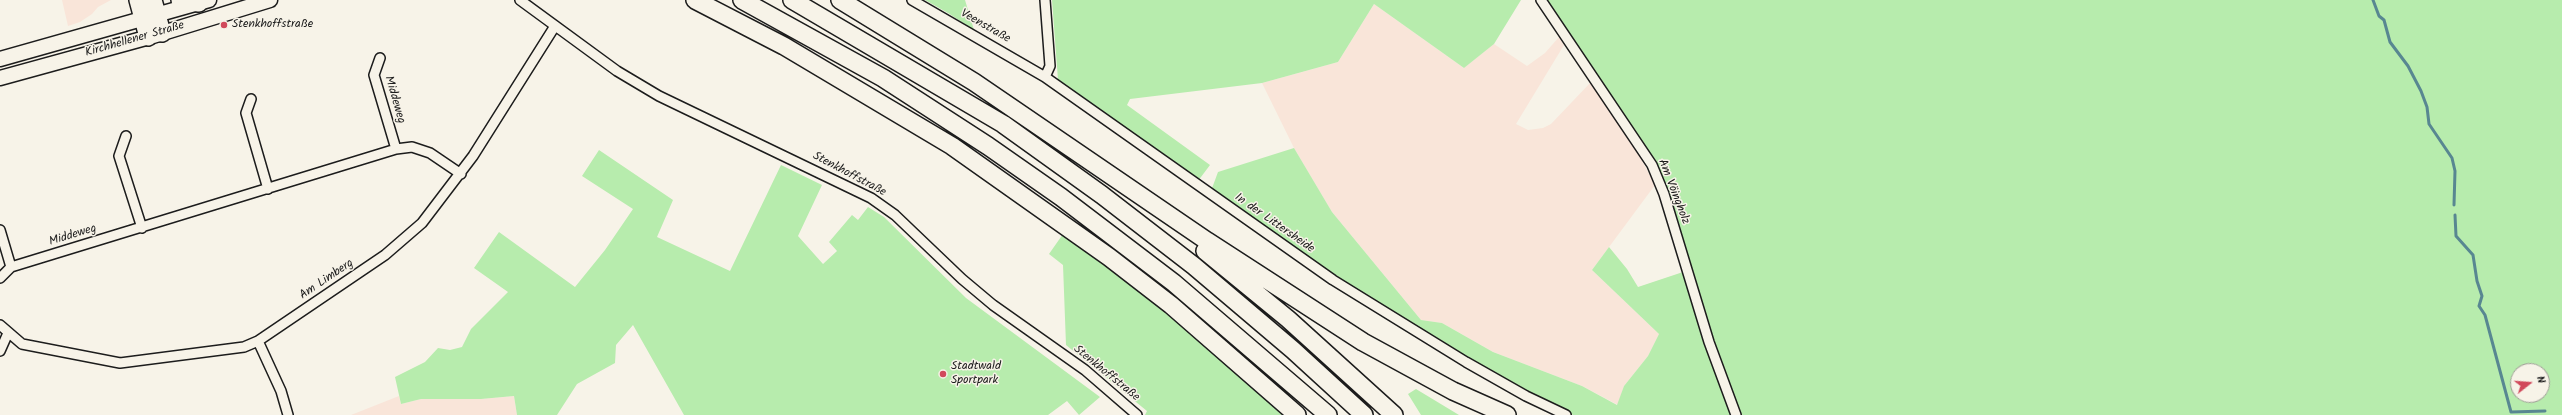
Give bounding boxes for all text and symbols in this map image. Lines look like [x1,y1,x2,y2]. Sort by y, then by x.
street label: Veenstraße [957,7,1013,47]
place label: Stenkhoffstraße [232,18,313,32]
street label: Kirchhellener Straße [84,19,186,61]
marker: Stenkhoffstraße [219,20,229,30]
street label: Middeweg [380,75,408,125]
street label: Stenkhoffstraße [810,150,888,200]
street label: Am Vöingholz [1654,157,1692,227]
street label: In der Littersheide [1231,191,1317,257]
street label: Middeweg [48,222,98,250]
street label: Am Limberg [297,257,357,303]
street label: Stenkhoffstraße [1070,343,1142,405]
place label: Stadtwald Sportpark [951,360,1001,388]
north arrow [2510,363,2550,403]
marker: Stadtwald Sportpark [938,369,948,379]
text: N [2531,374,2550,386]

